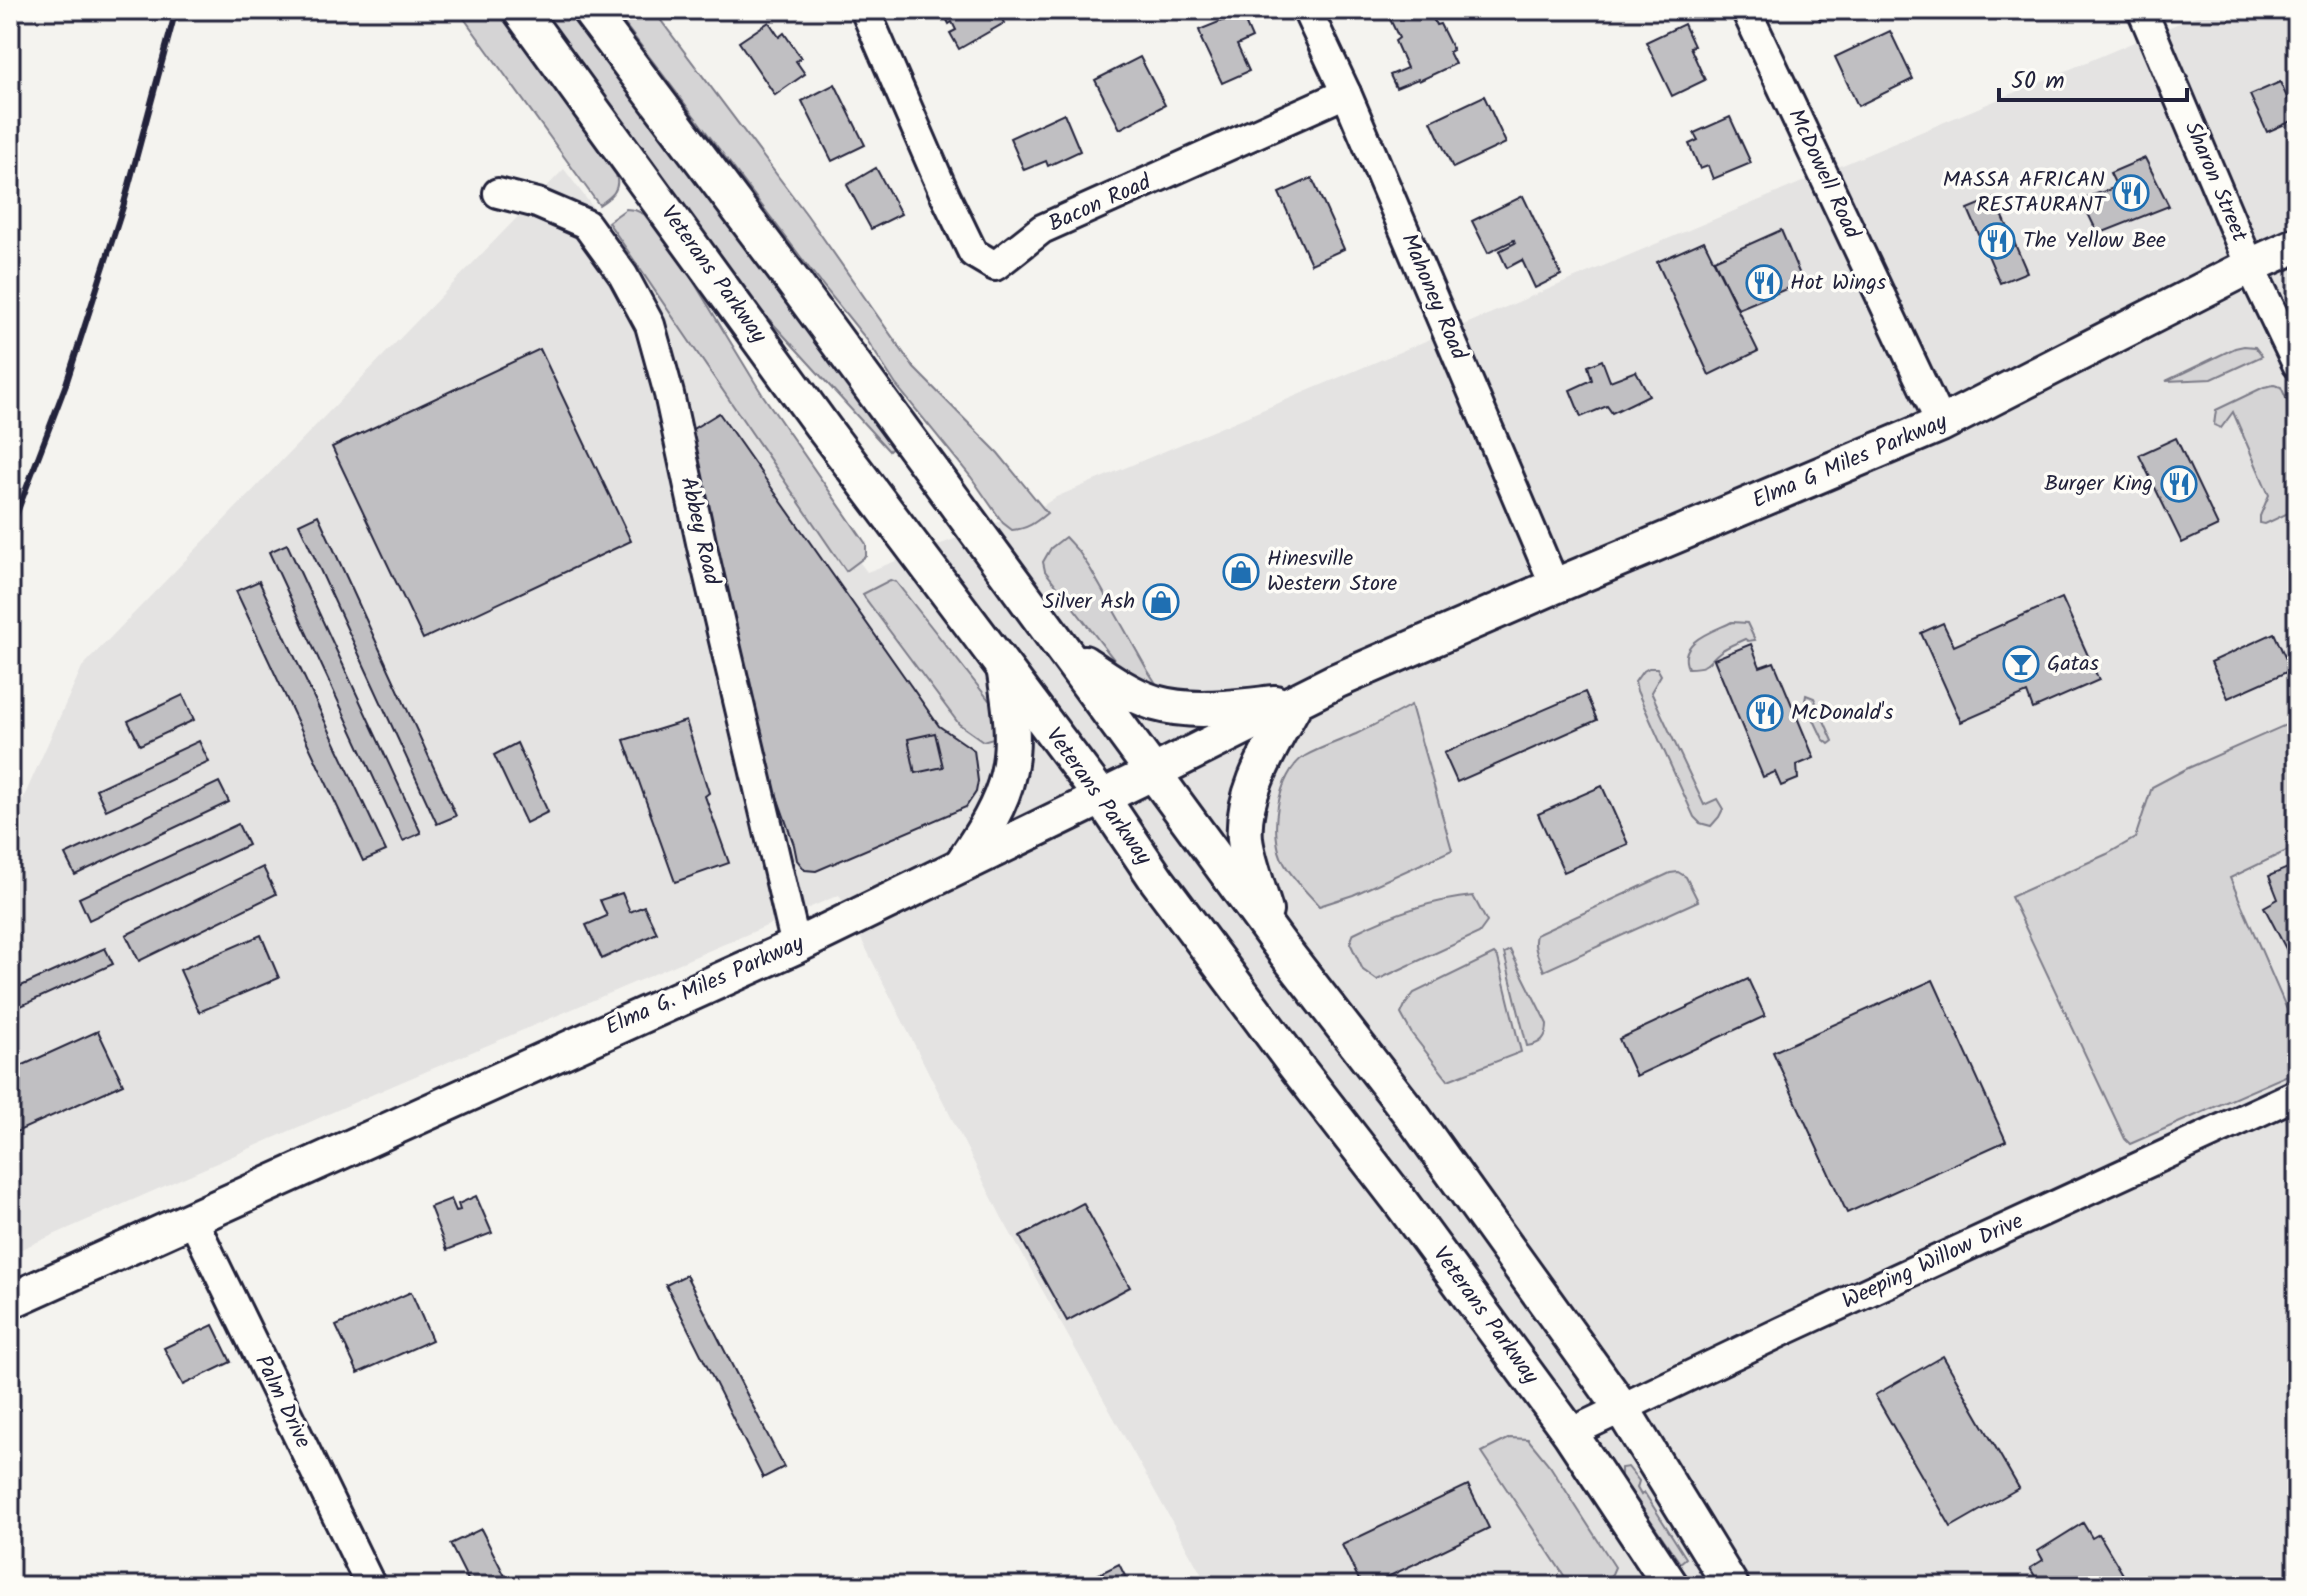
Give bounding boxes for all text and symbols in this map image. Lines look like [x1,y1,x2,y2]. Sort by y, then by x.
scale bar [1999,52,2187,102]
text: 50 m [2011,62,2065,101]
street label: McDowell Road [1778,103,1869,246]
street label: Sharon Street [2174,117,2256,248]
place label: MASSA AFRICAN RESTAURANT [1943,163,2107,223]
street label: Bacon Road [1043,165,1158,242]
restaurant icon: MASSA AFRICAN RESTAURANT [2112,174,2150,212]
street label: Veterans Parkway [651,199,775,352]
restaurant icon: The Yellow Bee [1978,222,2016,260]
place label: The Yellow Bee [2023,224,2166,259]
street label: Mahoney Road [1391,228,1476,367]
restaurant icon: Hot Wings [1745,264,1783,302]
place label: Hot Wings [1790,266,1887,301]
street label: Elma G Miles Parkway [1747,405,1953,519]
restaurant icon: Burger King [2160,465,2198,503]
place label: Burger King [2044,467,2153,502]
street label: Abbey Road [670,474,729,589]
place label: Hinesville Western Store [1267,542,1397,602]
shop icon: Hinesville Western Store [1222,553,1260,591]
shop icon: Silver Ash [1142,583,1180,621]
place label: Silver Ash [1043,585,1135,620]
bar icon: Gatas [2002,645,2040,683]
place label: Gatas [2047,647,2100,682]
restaurant icon: McDonald's [1746,694,1784,732]
place label: McDonald's [1791,696,1894,731]
street label: Veterans Parkway [1036,721,1160,874]
street label: Elma G. Miles Parkway [600,926,810,1045]
street label: Weeping Willow Drive [1837,1205,2030,1319]
street label: Veterans Parkway [1423,1240,1547,1393]
street label: Palm Drive [244,1349,320,1455]

